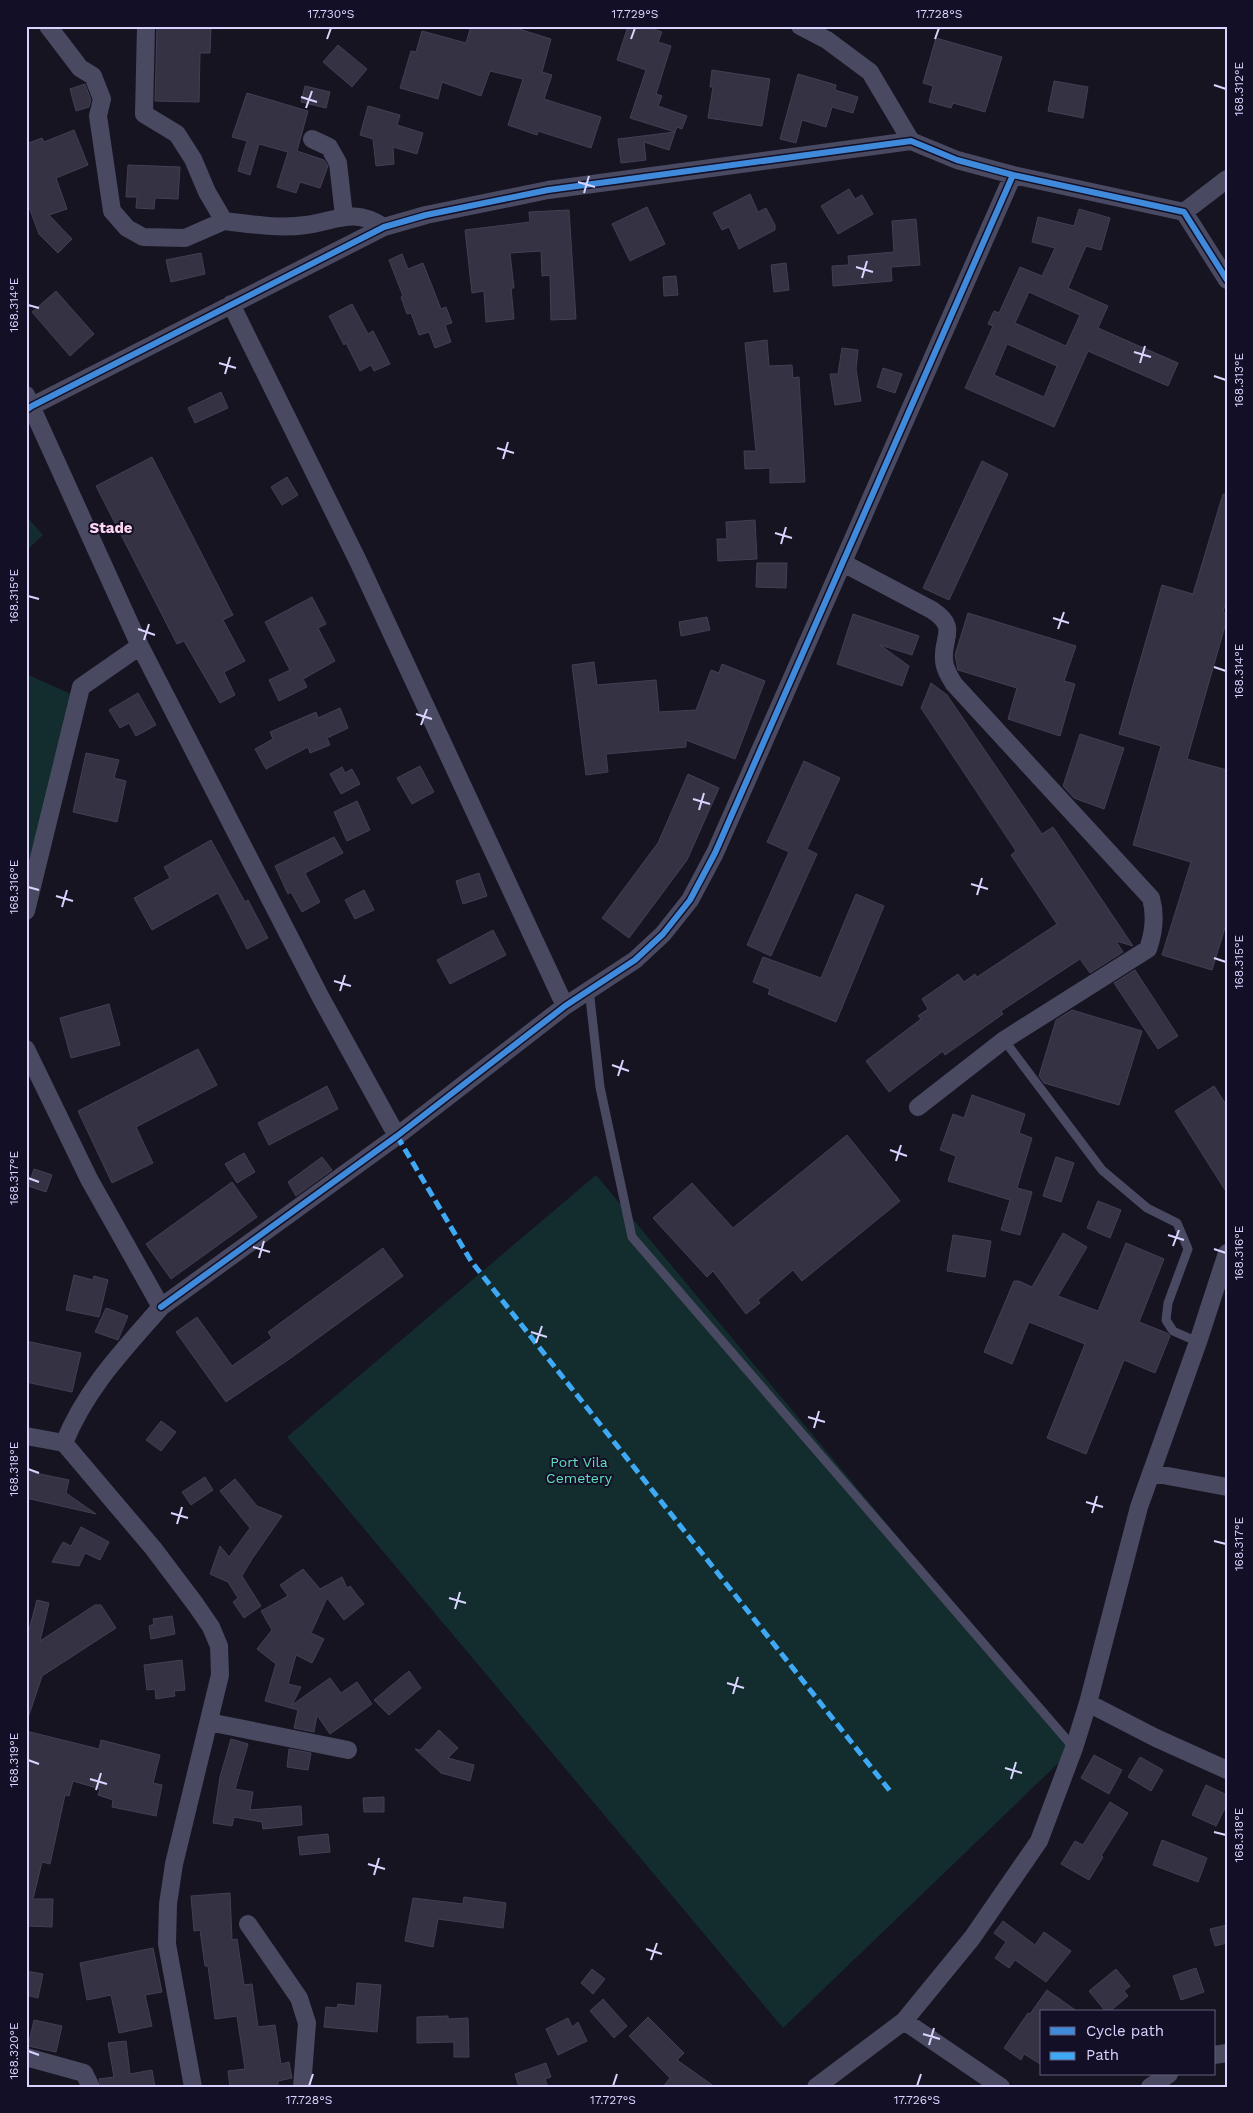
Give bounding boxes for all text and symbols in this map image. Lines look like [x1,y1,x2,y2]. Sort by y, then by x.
text: 17.730°S [308,7,354,21]
text: 17.729°S [612,7,658,21]
text: 17.728°S [916,7,962,21]
text: 168.312°E [1232,61,1246,116]
text: 168.314°E [7,277,21,332]
text: 168.313°E [1232,352,1246,407]
district label: Stade [89,519,133,537]
text: 168.315°E [7,568,21,623]
text: 168.314°E [1232,643,1246,698]
text: 168.316°E [7,859,21,914]
text: 168.315°E [1232,934,1246,989]
text: 168.317°E [7,1151,21,1205]
text: 168.316°E [1232,1225,1246,1280]
text: 168.318°E [7,1441,21,1496]
park label: Port Vila Cemetery [546,1454,613,1486]
text: 168.317°E [1232,1517,1246,1571]
text: 168.319°E [7,1732,21,1787]
text: 168.318°E [1232,1807,1246,1862]
legend [1040,2010,1216,2076]
text: 168.320°E [7,2022,21,2080]
text: Cycle path [1086,2022,1164,2040]
text: Path [1086,2046,1119,2064]
text: 17.728°S [286,2093,332,2107]
text: 17.727°S [590,2093,636,2107]
text: 17.726°S [894,2093,940,2107]

